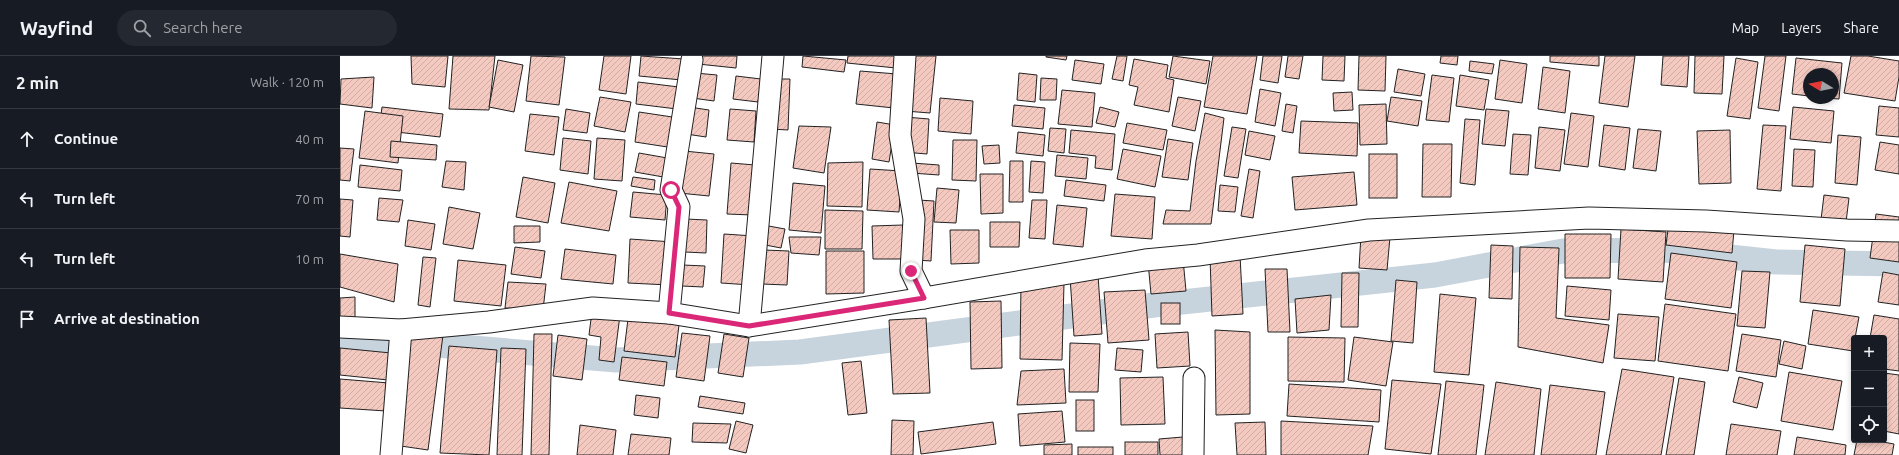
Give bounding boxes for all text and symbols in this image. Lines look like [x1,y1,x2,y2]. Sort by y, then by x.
search box [117,10,397,46]
text: Wayfind [20,17,93,39]
icon: search [131,17,153,39]
text: Search here [163,19,242,36]
text: Map [1732,20,1759,36]
text: Layers [1781,20,1821,36]
text: Share [1843,20,1879,36]
north arrow [1803,68,1839,104]
text: 2 min [16,73,59,92]
text: Walk · 120 m [250,75,324,89]
icon: ahead [16,128,38,150]
text: Continue [54,130,118,147]
text: 40 m [295,132,324,146]
route start [662,181,680,199]
icon: left [16,188,38,210]
text: Turn left [54,190,115,207]
text: 70 m [295,192,324,206]
icon: left [16,248,38,270]
text: Turn left [54,250,115,267]
text: 10 m [295,252,324,266]
route end [902,262,920,280]
icon: arrive [16,308,38,330]
text: Arrive at destination [54,310,200,327]
map controls [1851,335,1887,443]
button: + [1851,335,1887,371]
button: − [1851,371,1887,407]
button: locate [1851,407,1887,443]

